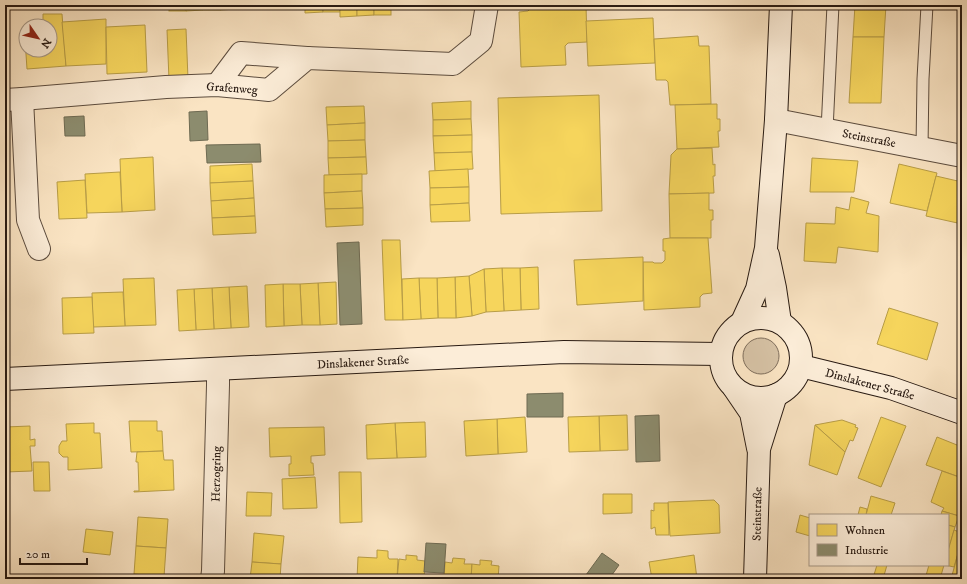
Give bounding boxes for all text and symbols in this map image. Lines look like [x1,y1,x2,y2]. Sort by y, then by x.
north arrow [18,18,58,58]
text: N [37,35,54,51]
street label: Grafenweg [206,79,258,98]
street label: Steinstraße [841,126,897,151]
street label: Dinslakener Straße [317,353,409,372]
street label: Dinslakener Straße [824,365,916,404]
street label: Herzogring [209,446,224,502]
street label: Steinstraße [750,487,765,541]
legend [809,514,949,566]
text: Wohnen [844,523,886,538]
scale bar [20,540,87,566]
text: Industrie [845,543,888,558]
text: 20 m [26,547,50,562]

